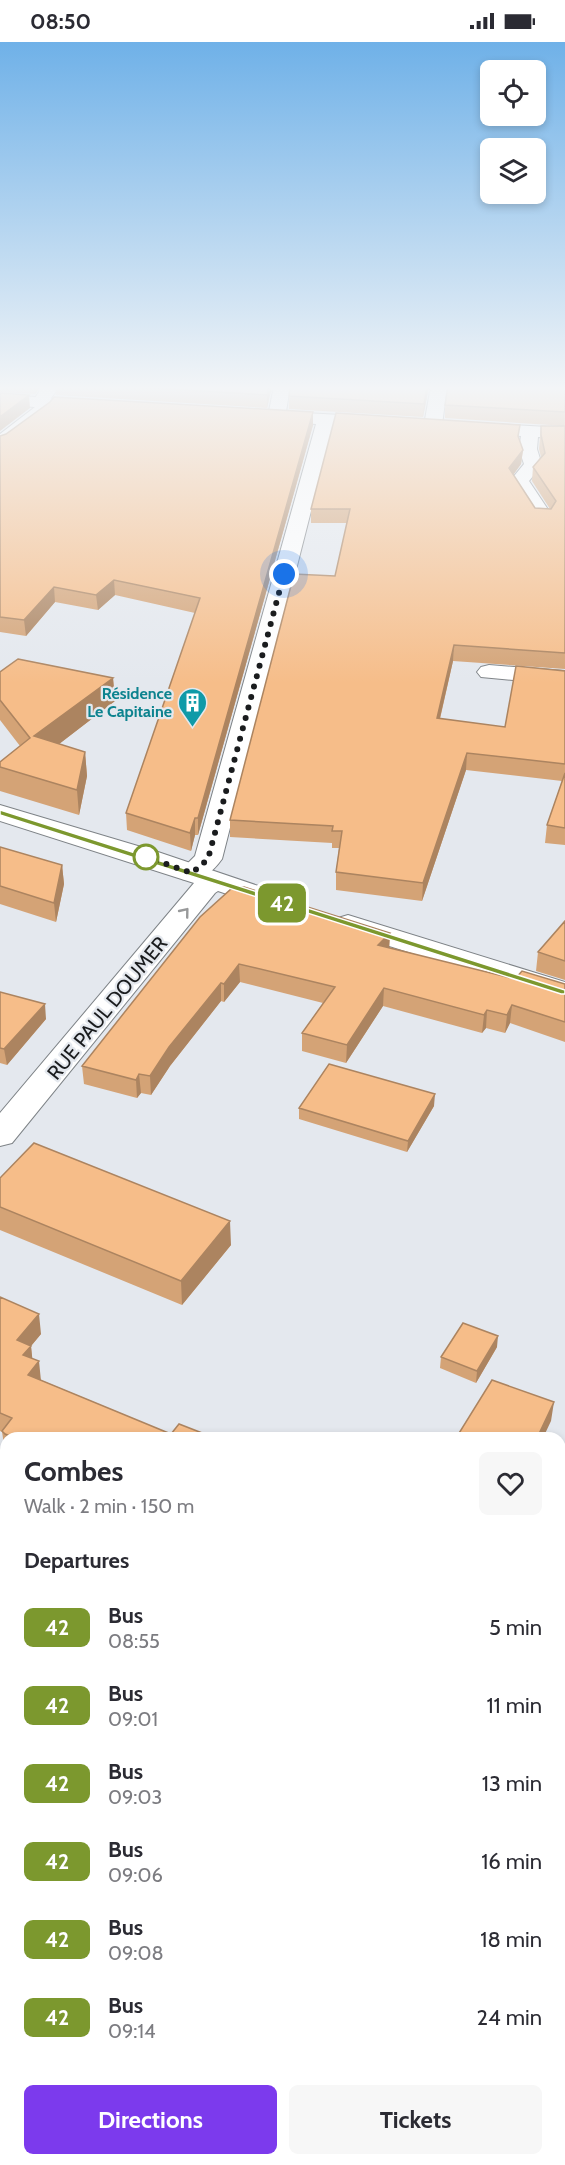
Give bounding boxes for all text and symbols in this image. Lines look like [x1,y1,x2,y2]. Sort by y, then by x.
text: 08:50 [30,8,91,35]
map controls [480,60,546,204]
button: locate [480,60,546,126]
button: layers [480,138,546,204]
your location [269,559,299,589]
place label: Résidence Le Capitaine [87,684,172,721]
building icon: Résidence Le Capitaine [177,686,209,728]
unlabelled marker [133,844,159,870]
line badge: 42 [255,884,309,922]
text: 42 [270,891,294,916]
one-way arrow [178,908,189,919]
street label: RUE PAUL DOUMER [42,932,172,1084]
button: heart [479,1452,542,1515]
text: Combes [24,1454,123,1488]
text: Walk · 2 min · 150 m [24,1494,194,1518]
text: Departures [24,1547,129,1574]
text: Bus [108,1602,143,1629]
text: 5 min [489,1614,542,1641]
text: 42 [45,1615,69,1640]
text: 08:55 [108,1629,160,1653]
text: Bus [108,1680,143,1707]
text: 11 min [486,1692,542,1719]
text: 42 [45,1693,69,1718]
text: 09:01 [108,1707,158,1731]
text: Bus [108,1758,143,1785]
text: 13 min [482,1770,542,1797]
text: 42 [45,1771,69,1796]
text: 09:03 [108,1785,162,1809]
text: Bus [108,1836,143,1863]
text: 16 min [481,1848,542,1875]
text: 42 [45,1849,69,1874]
text: 09:06 [108,1863,163,1887]
text: Bus [108,1914,143,1941]
text: 18 min [480,1926,542,1953]
text: 42 [45,1927,69,1952]
text: 09:08 [108,1941,164,1965]
text: Bus [108,1992,143,2019]
text: 24 min [477,2004,542,2031]
text: 42 [45,2005,69,2030]
text: 09:14 [108,2019,156,2043]
button: Directions [24,2085,277,2154]
button: Tickets [289,2085,542,2154]

